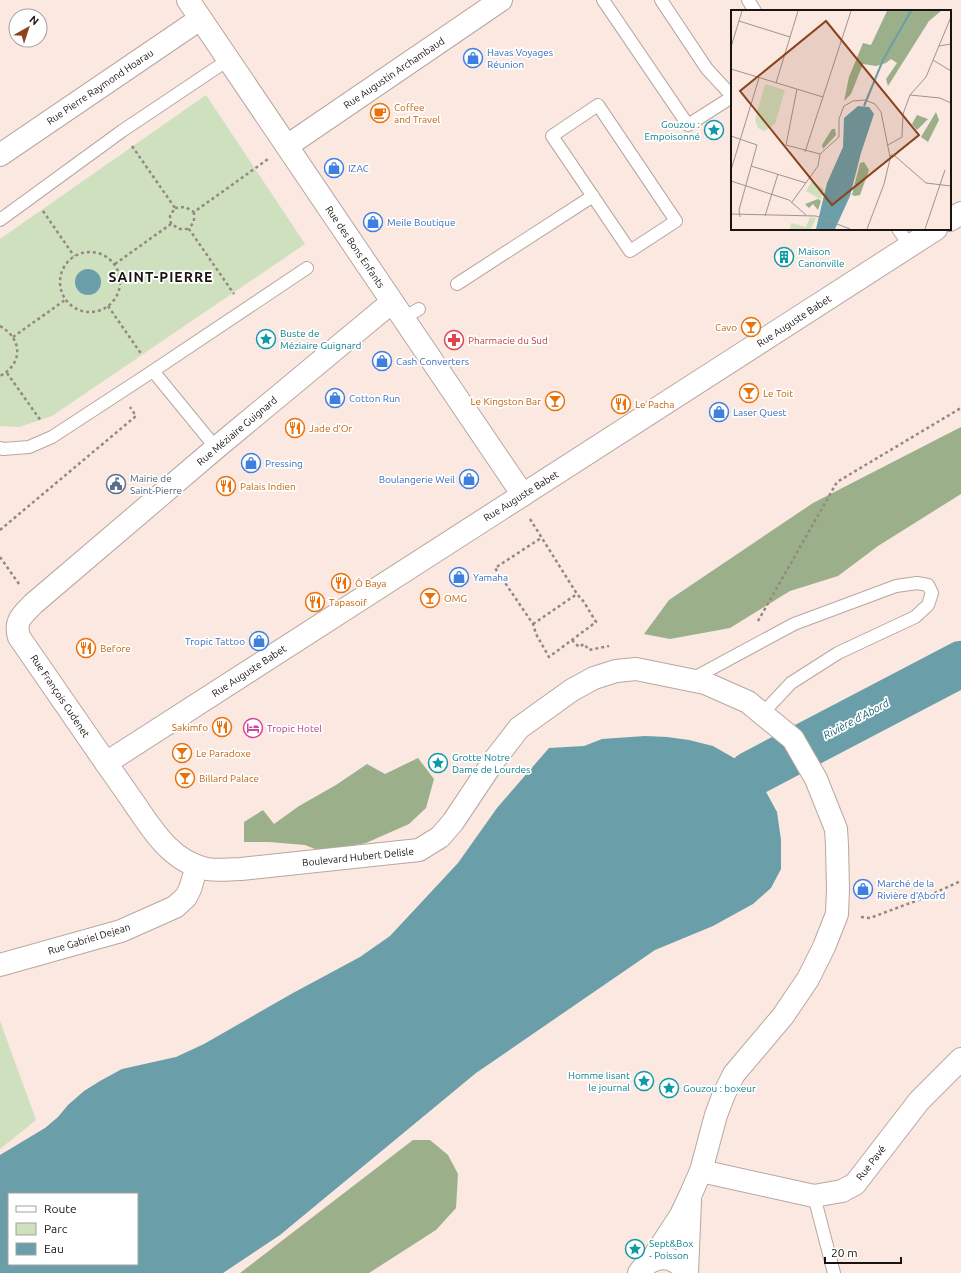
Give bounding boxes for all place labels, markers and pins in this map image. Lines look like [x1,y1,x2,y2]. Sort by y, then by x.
shop icon: Havas Voyages Réunion [462,47,484,69]
place label: Havas Voyages Réunion [487,47,553,70]
cafe icon: Coffee and Travel [369,102,391,124]
place label: Coffee and Travel [394,102,440,125]
place label: Gouzou : Empoisonné [645,119,700,142]
place icon: Gouzou : Empoisonné [703,119,725,141]
shop icon: IZAC [323,157,345,179]
place label: IZAC [348,163,369,174]
shop icon: Meile Boutique [362,211,384,233]
place label: Meile Boutique [387,217,455,228]
building icon: Maison Canonville [773,246,795,268]
place label: Maison Canonville [798,246,845,269]
bar icon: Cavo [740,316,762,338]
place label: Cavo [715,322,737,333]
place icon: Buste de Méziaire Guignard [255,328,277,350]
place label: Buste de Méziaire Guignard [280,328,362,351]
pharmacy icon: Pharmacie du Sud [443,329,465,351]
place label: Pharmacie du Sud [468,335,548,346]
shop icon: Cash Converters [371,350,393,372]
place label: Cash Converters [396,356,469,367]
bar icon: Le Toit [738,382,760,404]
shop icon: Cotton Run [324,387,346,409]
place label: Le Toit [763,388,793,399]
bar icon: Le Kingston Bar [544,390,566,412]
place label: Cotton Run [349,393,400,404]
restaurant icon: Le Pacha [610,393,632,415]
place label: Le Kingston Bar [471,396,541,407]
place label: Le Pacha [635,399,674,410]
shop icon: Laser Quest [708,401,730,423]
place label: Laser Quest [733,407,787,418]
restaurant icon: Jade d'Or [284,417,306,439]
place label: Jade d'Or [309,423,353,434]
shop icon: Pressing [240,452,262,474]
place label: Pressing [265,458,303,469]
shop icon: Boulangerie Weil [458,468,480,490]
public building icon: Mairie de Saint-Pierre [105,473,127,495]
place label: Mairie de Saint-Pierre [130,473,182,496]
place label: Boulangerie Weil [379,474,455,485]
restaurant icon: Palais Indien [215,475,237,497]
place label: Palais Indien [240,481,296,492]
shop icon: Yamaha [448,566,470,588]
restaurant icon: Ô Baya [330,572,352,594]
place label: Yamaha [473,572,508,583]
place label: Ô Baya [355,578,386,589]
bar icon: OMG [419,587,441,609]
restaurant icon: Tapasoif [304,591,326,613]
place label: OMG [444,593,467,604]
place label: Tapasoif [329,597,367,608]
shop icon: Tropic Tattoo [248,630,270,652]
place label: Tropic Tattoo [185,636,245,647]
restaurant icon: Before [75,637,97,659]
place label: Before [100,643,131,654]
restaurant icon: Sakimfo [211,716,233,738]
hotel icon: Tropic Hotel [242,717,264,739]
place label: Sakimfo [172,722,208,733]
place label: Tropic Hotel [267,723,322,734]
bar icon: Le Paradoxe [171,742,193,764]
place label: Le Paradoxe [196,748,251,759]
place icon: Grotte Notre Dame de Lourdes [427,752,449,774]
place label: Grotte Notre Dame de Lourdes [452,752,530,775]
bar icon: Billard Palace [174,767,196,789]
place label: Billard Palace [199,773,259,784]
shop icon: Marché de la Rivière d’Abord [852,878,874,900]
place label: Marché de la Rivière d’Abord [877,878,945,901]
place label: Homme lisant le journal [568,1070,630,1093]
place icon: Homme lisant le journal [633,1070,655,1092]
place icon: Gouzou : boxeur [658,1077,680,1099]
place label: Gouzou : boxeur [683,1083,756,1094]
place icon: Sept&Box - Poisson [624,1238,646,1260]
place label: Sept&Box - Poisson [649,1238,693,1261]

